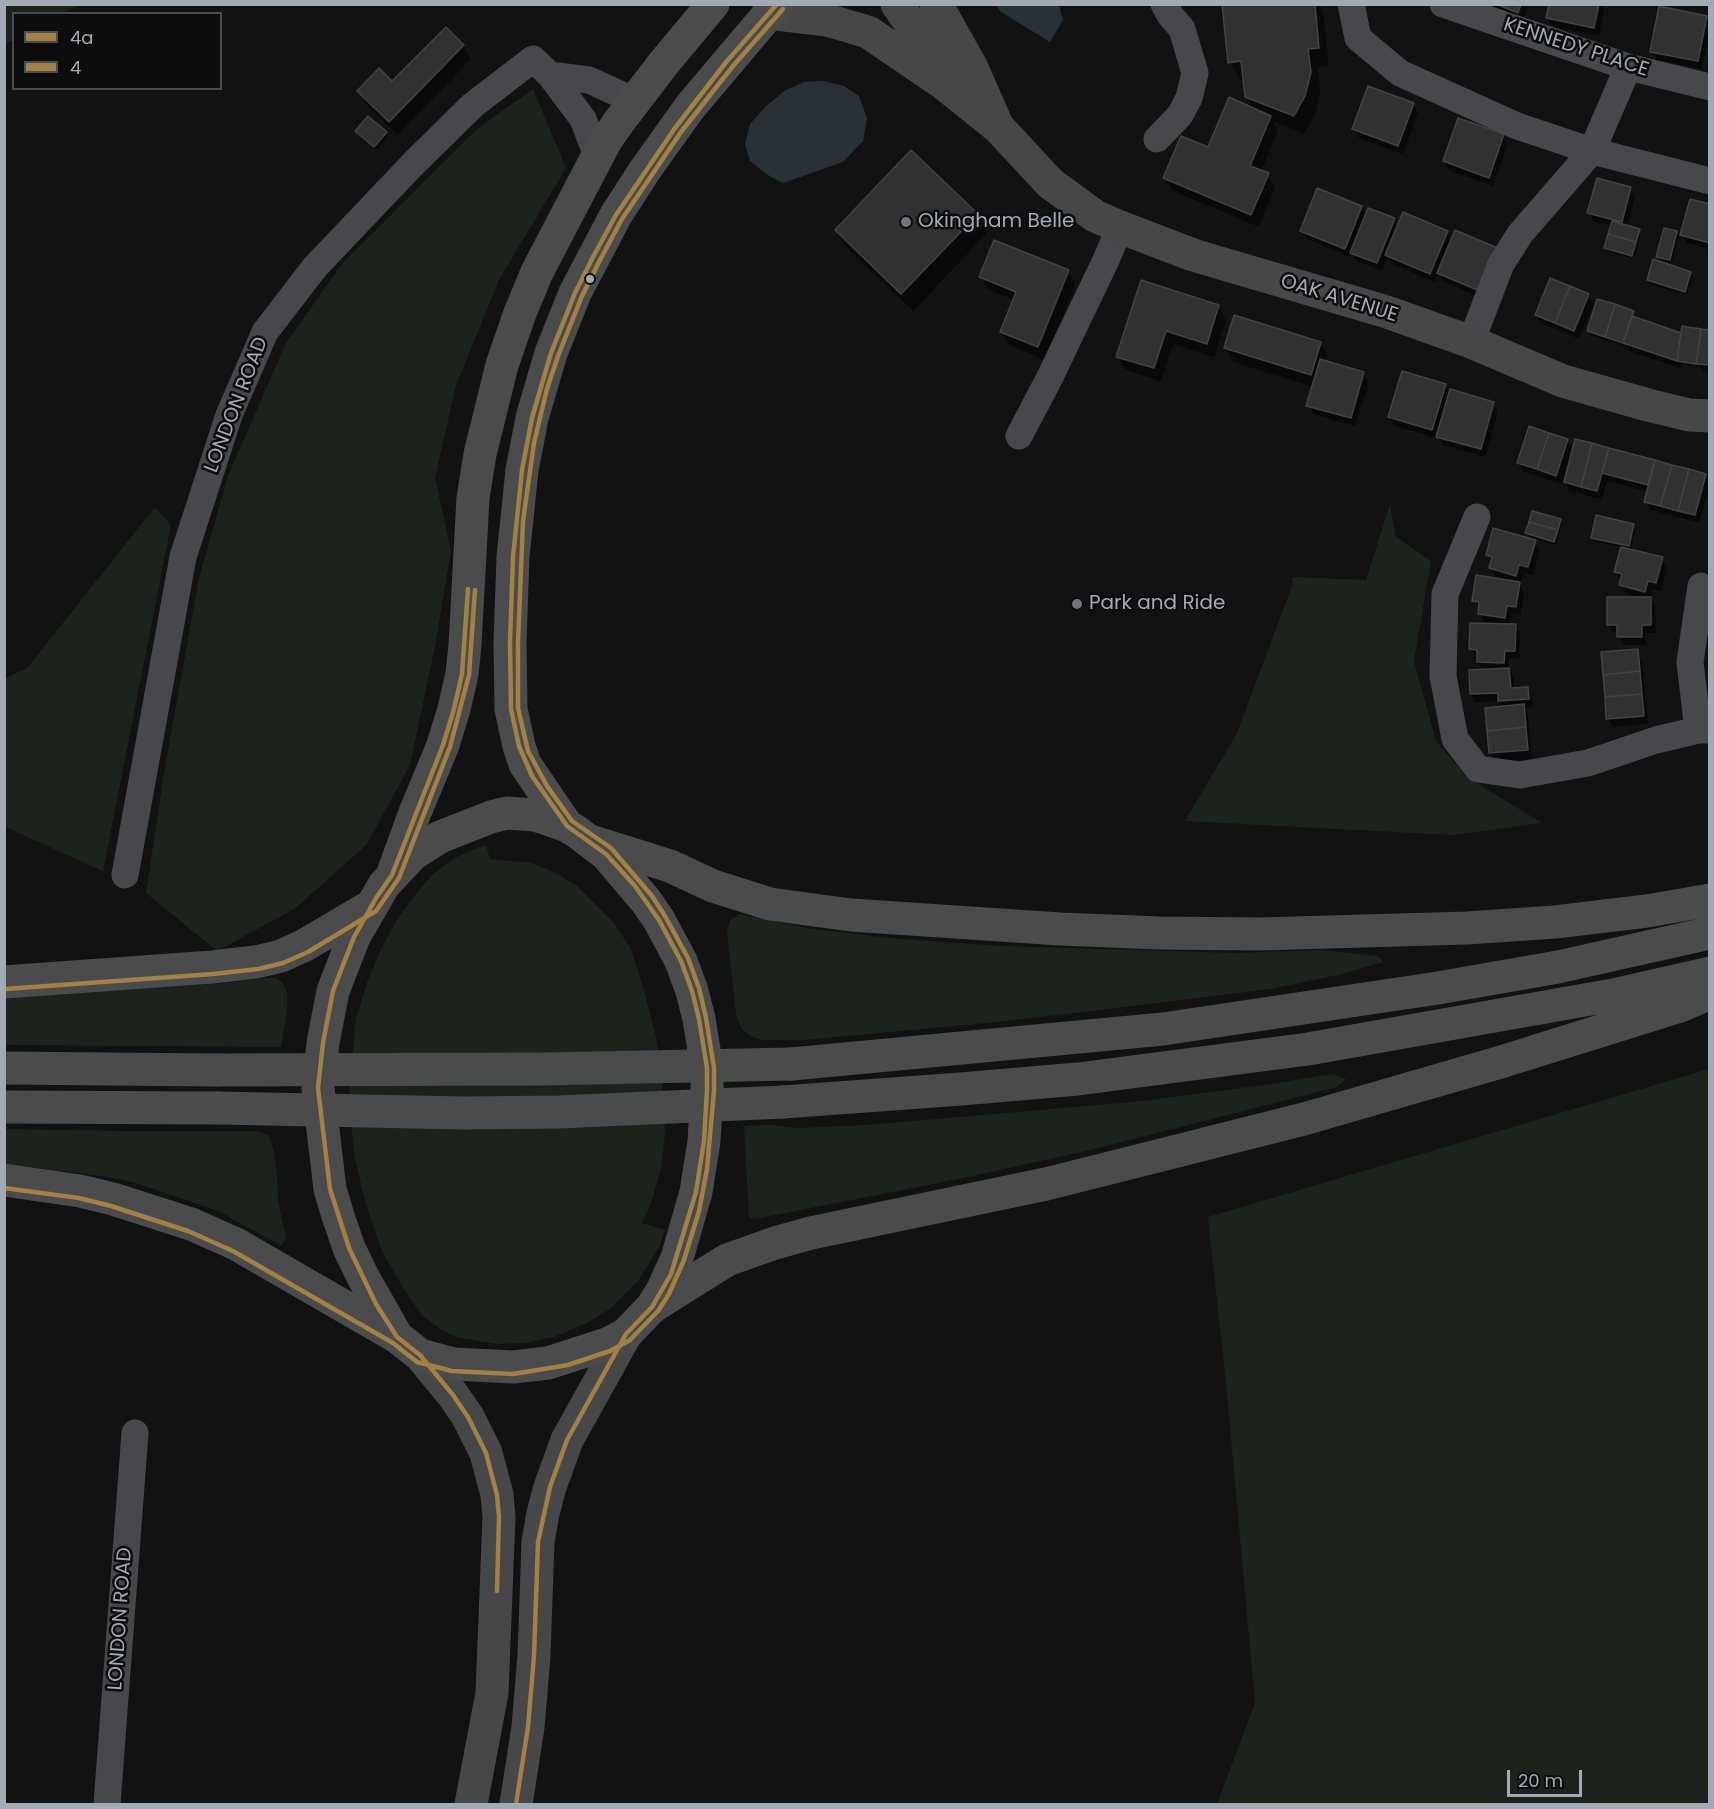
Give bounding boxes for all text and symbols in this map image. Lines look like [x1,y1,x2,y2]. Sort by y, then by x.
legend [12,12,222,90]
street label: KENNEDY PLACE [1500,13,1652,83]
text: 4a [70,25,94,50]
text: 4 [70,55,81,80]
place label: Okingham Belle [918,210,1074,234]
marker: Okingham Belle [899,215,913,229]
street label: OAK AVENUE [1277,270,1401,328]
unlabelled marker [584,273,596,285]
street label: LONDON ROAD [200,334,274,476]
place label: Park and Ride [1089,592,1225,616]
marker: Park and Ride [1070,597,1084,611]
street label: LONDON ROAD [104,1547,138,1691]
scale bar [1510,1758,1585,1796]
text: 20 m [1518,1768,1563,1793]

